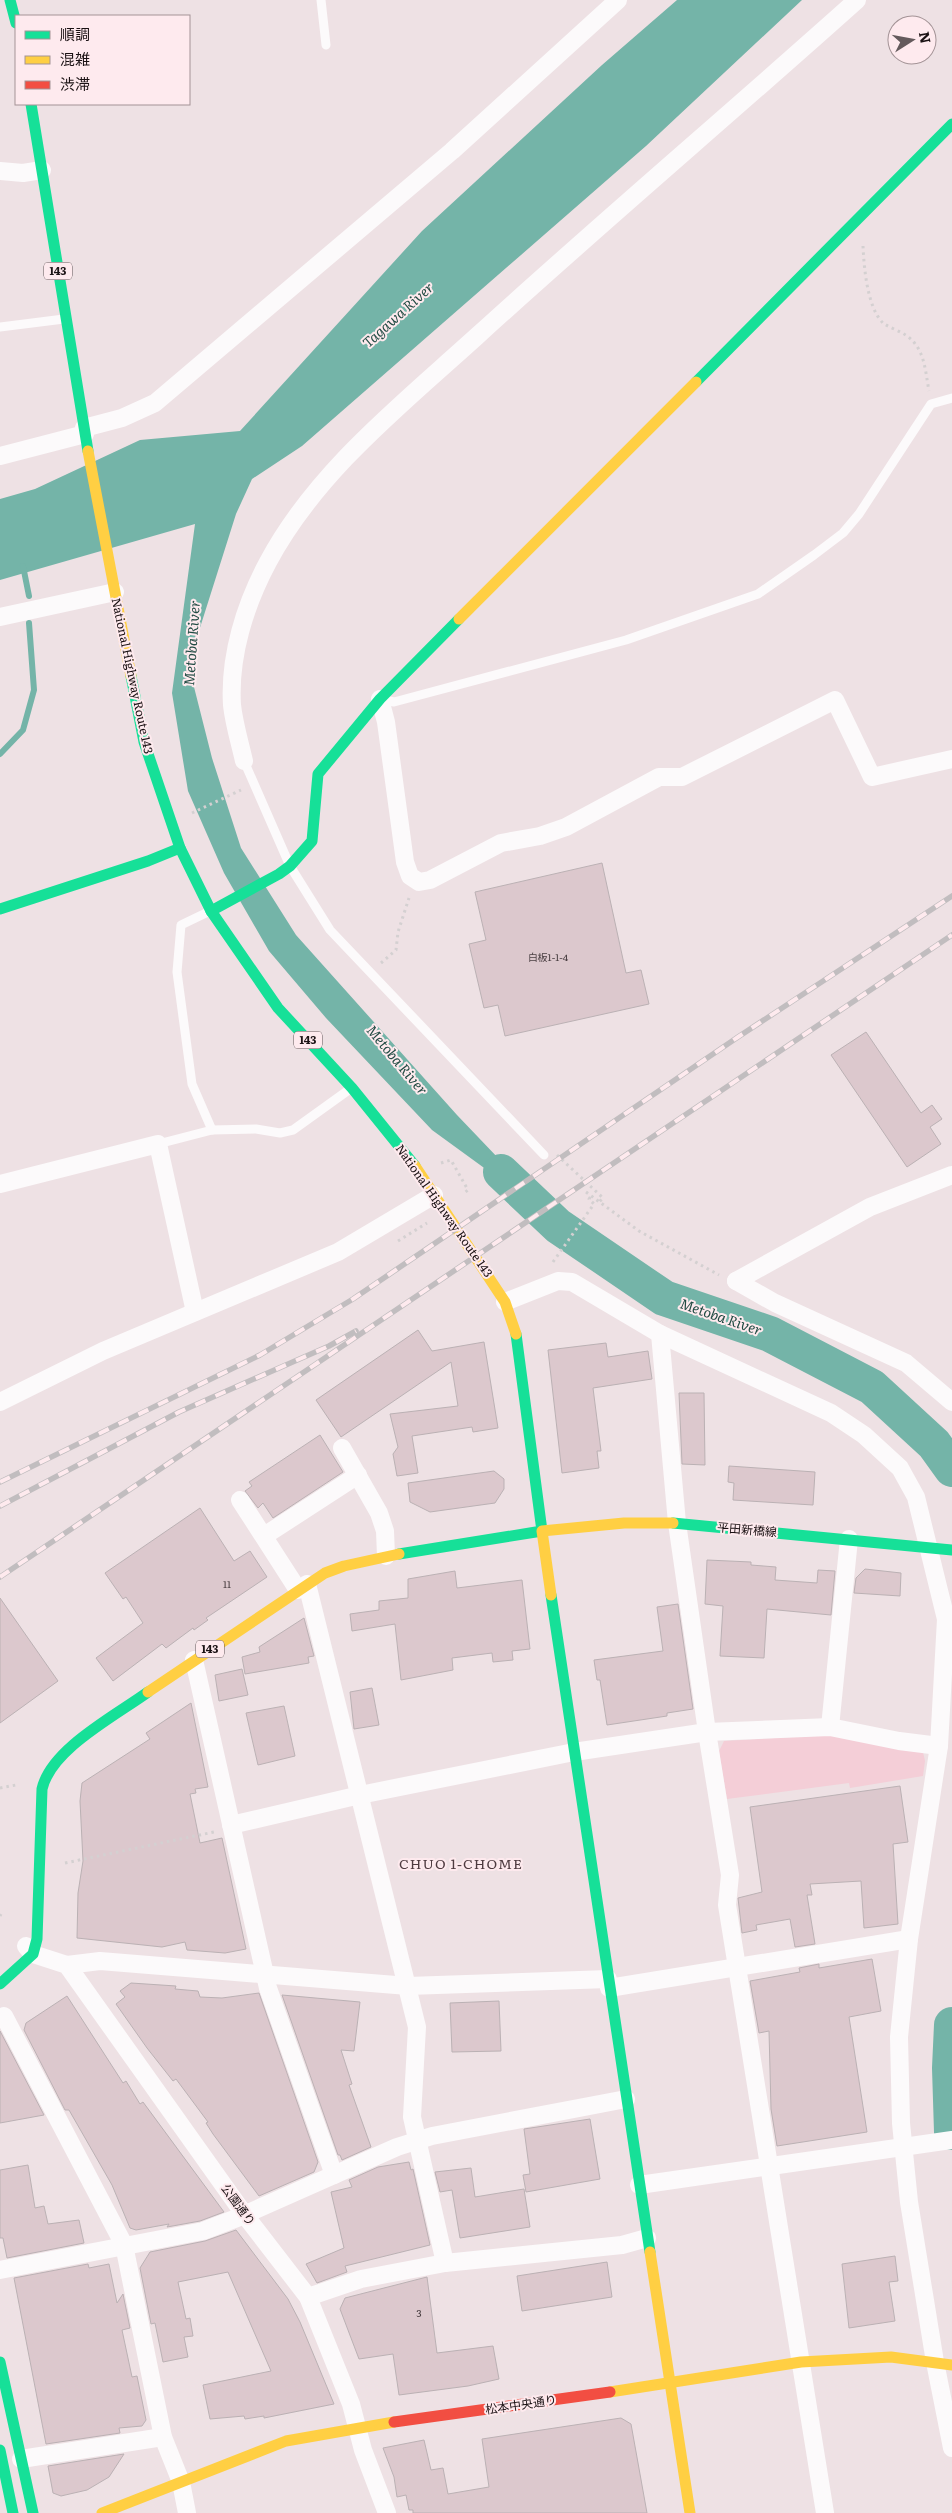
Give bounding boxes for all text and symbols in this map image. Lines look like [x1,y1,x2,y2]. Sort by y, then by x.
legend [15,15,190,105]
north arrow [887,15,937,65]
text: 順調 [60,22,90,45]
text: N [915,30,937,45]
text: 混雑 [60,47,90,70]
text: 渋滞 [60,72,90,95]
road number: 143 [44,262,72,280]
water label: Tagawa River [357,277,438,352]
street label: National Highway Route 143 [108,596,158,755]
water label: Metoba River [178,599,204,686]
house number: 白板1-1-4 [528,949,569,964]
water label: Metoba River [363,1020,433,1099]
road number: 143 [294,1032,322,1048]
street label: National Highway Route 143 [392,1140,498,1281]
water label: Metoba River [678,1293,765,1340]
street label: 平田新橋線 [716,1517,778,1541]
house number: 11 [223,1576,231,1591]
road number: 143 [196,1640,224,1658]
district label: CHUO 1-CHOME [399,1853,523,1873]
street label: 公園通り [217,2180,260,2229]
house number: 3 [416,2305,422,2320]
street label: 松本中央通り [484,2390,558,2418]

